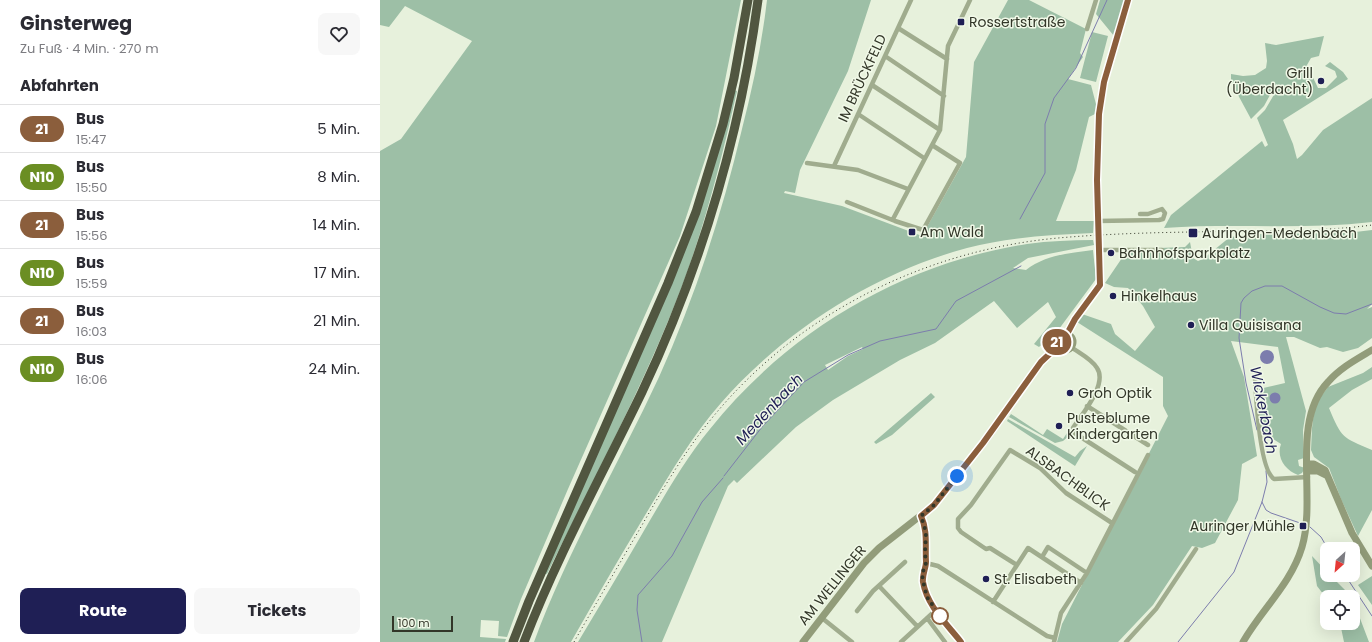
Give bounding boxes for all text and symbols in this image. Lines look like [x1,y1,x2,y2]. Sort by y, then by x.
text: Ginsterweg [20,10,132,37]
place label: Rossertstraße [969,12,1066,32]
button: heart [318,13,360,55]
marker: Rossertstraße [956,17,966,27]
street label: IM BRÜCKFELD [833,31,891,125]
text: Zu Fuß · 4 Min. · 270 m [20,39,159,58]
place label: Grill (Überdacht) [1226,63,1313,99]
text: Abfahrten [20,75,99,96]
marker: Grill (Überdacht) [1316,76,1326,86]
text: Bus [76,108,104,129]
text: 5 Min. [317,118,360,139]
text: 21 [35,119,49,139]
text: 15:47 [76,130,106,149]
text: Bus [76,156,104,177]
text: 8 Min. [317,166,360,187]
text: N10 [30,167,54,187]
text: 15:50 [76,178,107,197]
text: Bus [76,204,104,225]
text: 14 Min. [312,214,360,235]
text: 21 [35,215,49,235]
place label: Am Wald [920,222,984,242]
place label: Auringen-Medenbach [1202,223,1357,243]
text: 15:56 [76,226,108,245]
marker: Am Wald [907,227,917,237]
marker: Auringen-Medenbach [1187,227,1199,239]
place label: Bahnhofsparkplatz [1119,243,1250,263]
marker: Bahnhofsparkplatz [1106,248,1116,258]
text: Bus [76,252,104,273]
text: 17 Min. [314,262,360,283]
text: N10 [30,263,54,283]
text: 15:59 [76,274,107,293]
place label: Hinkelhaus [1121,286,1197,306]
marker: Hinkelhaus [1108,291,1118,301]
text: Bus [76,300,104,321]
text: 21 Min. [313,310,360,331]
text: 21 [35,311,49,331]
place label: Villa Quisisana [1199,315,1301,335]
marker: Villa Quisisana [1186,320,1196,330]
text: 16:03 [76,322,107,341]
line badge: 21 [1039,329,1075,355]
text: 21 [1050,332,1064,352]
text: Bus [76,348,104,369]
text: 24 Min. [309,358,360,379]
text: N10 [30,359,54,379]
water label: Wickerbach [1245,364,1283,456]
water label: Medenbach [731,369,807,449]
text: 16:06 [76,370,108,389]
place label: Groh Optik [1078,383,1153,403]
marker: Groh Optik [1065,388,1075,398]
place label: Pusteblume Kindergarten [1067,408,1158,444]
marker: Pusteblume Kindergarten [1054,421,1064,431]
street label: ALSBACHBLICK [1022,441,1115,516]
your location [947,466,967,486]
place label: Auringer Mühle [1190,516,1295,536]
marker: Auringer Mühle [1298,521,1308,531]
street label: AM WELLINGER [793,541,871,629]
north arrow [1320,542,1360,582]
map controls [1320,542,1360,630]
place label: St. Elisabeth [994,569,1077,589]
marker: St. Elisabeth [981,574,991,584]
button: Route [20,588,186,634]
button: Tickets [194,588,360,634]
button: locate [1320,590,1360,630]
unlabelled marker [931,607,949,625]
scale bar [392,614,453,633]
text: 100 m [398,615,430,631]

